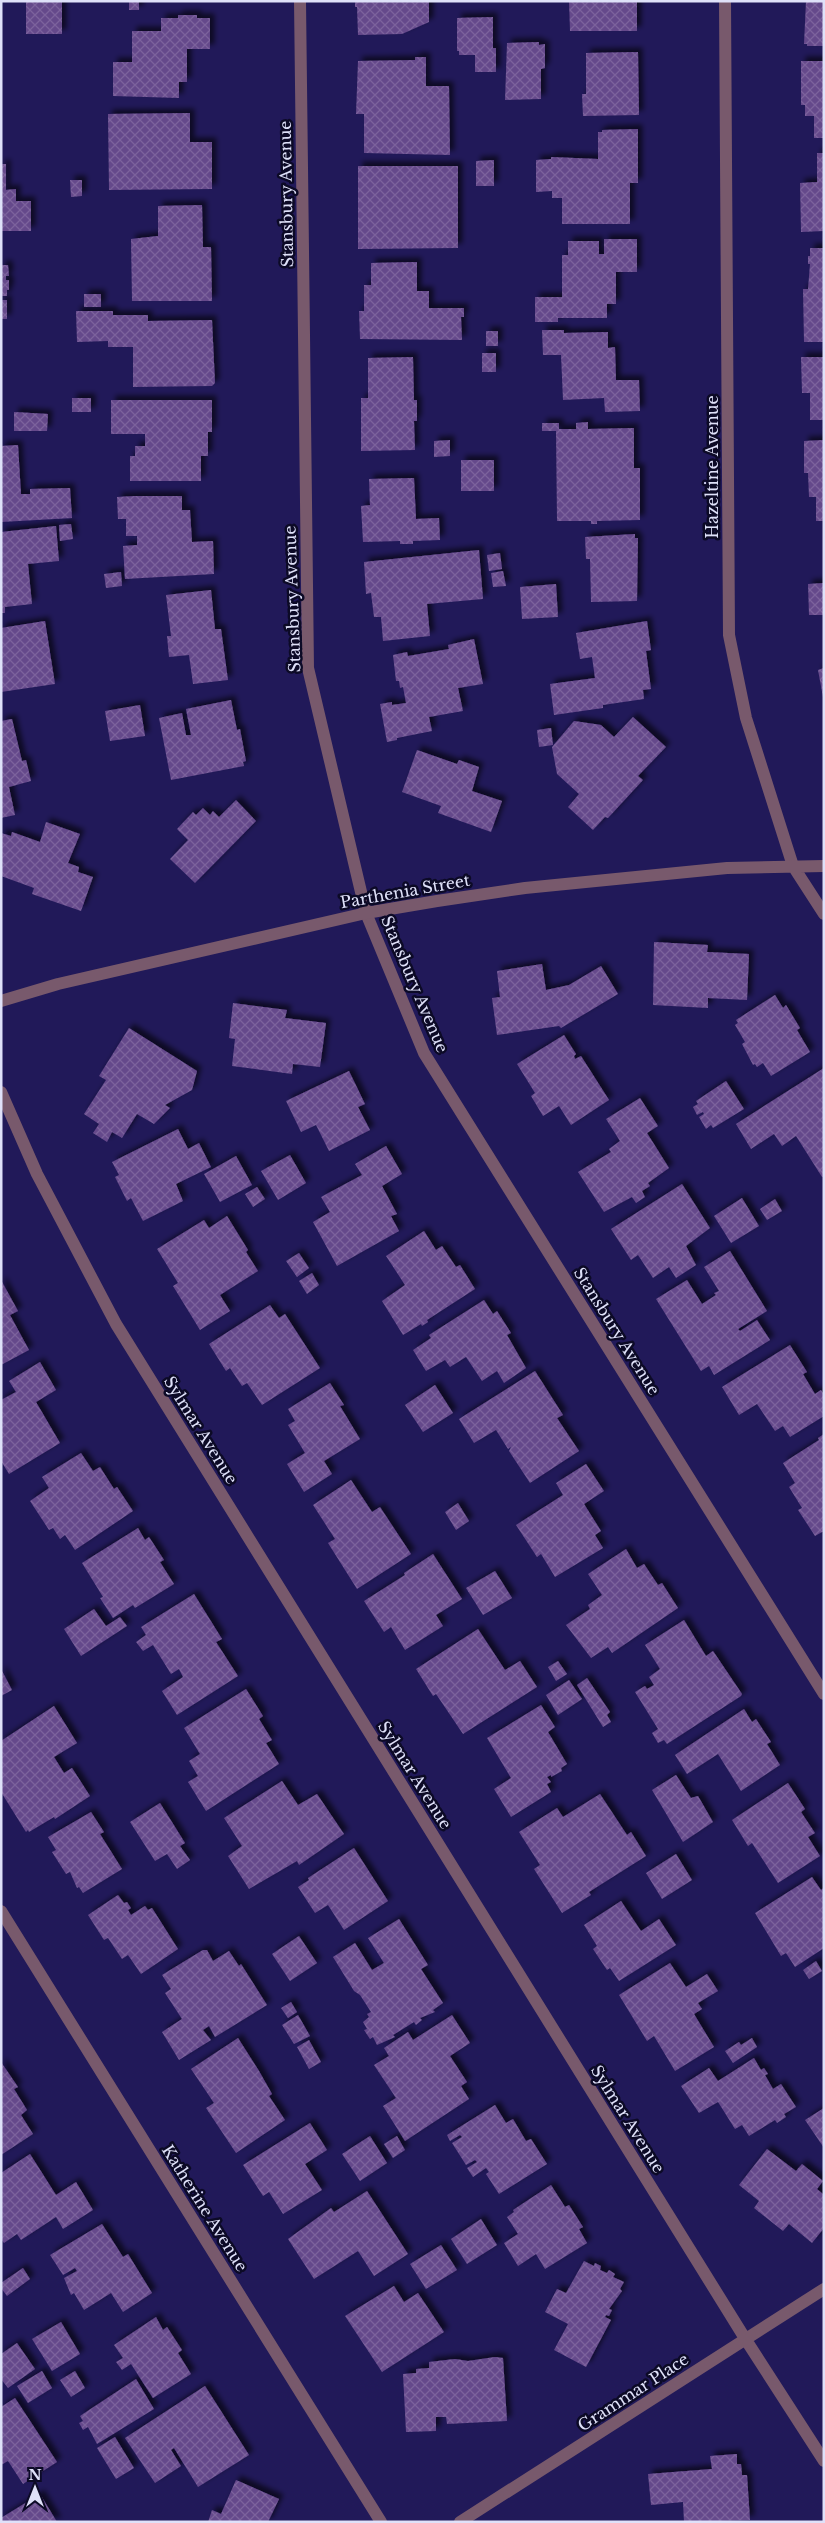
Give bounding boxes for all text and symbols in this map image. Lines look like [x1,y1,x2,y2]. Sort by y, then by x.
street label: Stansbury Avenue [275,120,297,268]
street label: Hazeltine Avenue [702,395,722,539]
street label: Stansbury Avenue [279,525,305,673]
street label: Parthenia Street [339,870,471,912]
street label: Stansbury Avenue [377,912,453,1056]
street label: Stansbury Avenue [570,1263,664,1399]
street label: Sylmar Avenue [160,1372,242,1488]
street label: Sylmar Avenue [374,1717,456,1833]
street label: Sylmar Avenue [587,2061,669,2177]
street label: Katherine Avenue [158,2141,252,2275]
street label: Grammar Place [574,2349,692,2435]
north arrow [10,2463,60,2513]
text: N [28,2466,42,2484]

